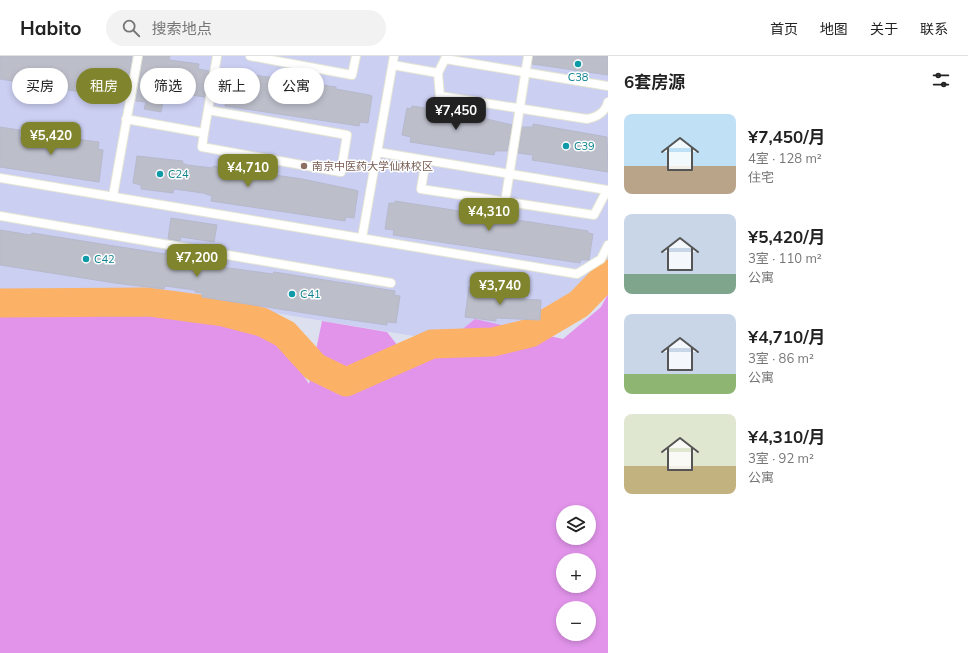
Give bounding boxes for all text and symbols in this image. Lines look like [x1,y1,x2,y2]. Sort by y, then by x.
search box [106,10,386,46]
text: Habito [20,16,82,40]
icon: search [120,17,142,39]
text: 搜索地点 [152,19,212,38]
text: 首页 [770,20,798,38]
text: 地图 [820,20,848,38]
text: 关于 [870,20,898,38]
text: 联系 [920,20,948,38]
marker: C38 [573,59,583,69]
chip: 买房 [12,68,68,104]
chip: 租房 [76,68,132,104]
chip: 筛选 [140,68,196,104]
chip: 新上 [204,68,260,104]
chip: 公寓 [268,68,324,104]
icon: filters [930,69,952,91]
place label: C38 [568,70,589,84]
text: 6套房源 [624,71,685,92]
pin: ¥7,450 [423,97,489,131]
text: ¥7,450 [435,102,477,118]
pin: ¥5,420 [18,122,84,156]
text: ¥7,450/月 [748,126,826,147]
text: ¥5,420 [30,127,72,143]
icon: home [656,130,704,178]
place label: C39 [574,139,595,153]
marker: C39 [561,141,571,151]
text: 4室 · 128 m² [748,150,822,166]
pin: ¥4,710 [215,154,281,188]
text: ¥4,710 [227,159,269,175]
place label: 南京中医药大学仙林校区 [312,159,433,173]
marker: 南京中医药大学仙林校区 [299,161,309,171]
place label: C24 [168,167,189,181]
marker: C24 [155,169,165,179]
text: 住宅 [748,169,774,185]
pin: ¥4,310 [456,198,522,232]
text: ¥4,310 [468,203,510,219]
text: ¥5,420/月 [748,226,826,247]
icon: home [656,230,704,278]
pin: ¥7,200 [164,244,230,278]
text: ¥7,200 [176,249,218,265]
text: 3室 · 110 m² [748,250,822,266]
place label: C42 [94,252,115,266]
marker: C42 [81,254,91,264]
text: 公寓 [748,269,774,285]
pin: ¥3,740 [467,272,533,306]
text: ¥3,740 [479,277,521,293]
place label: C41 [300,287,321,301]
marker: C41 [287,289,297,299]
text: ¥4,710/月 [748,326,826,347]
icon: home [656,330,704,378]
text: 3室 · 86 m² [748,350,814,366]
text: 公寓 [748,369,774,385]
text: ¥4,310/月 [748,426,826,447]
icon: home [656,430,704,478]
text: 3室 · 92 m² [748,450,814,466]
text: 公寓 [748,469,774,485]
map controls [556,505,596,641]
button: layers [556,505,596,545]
button: + [556,553,596,593]
button: − [556,601,596,641]

